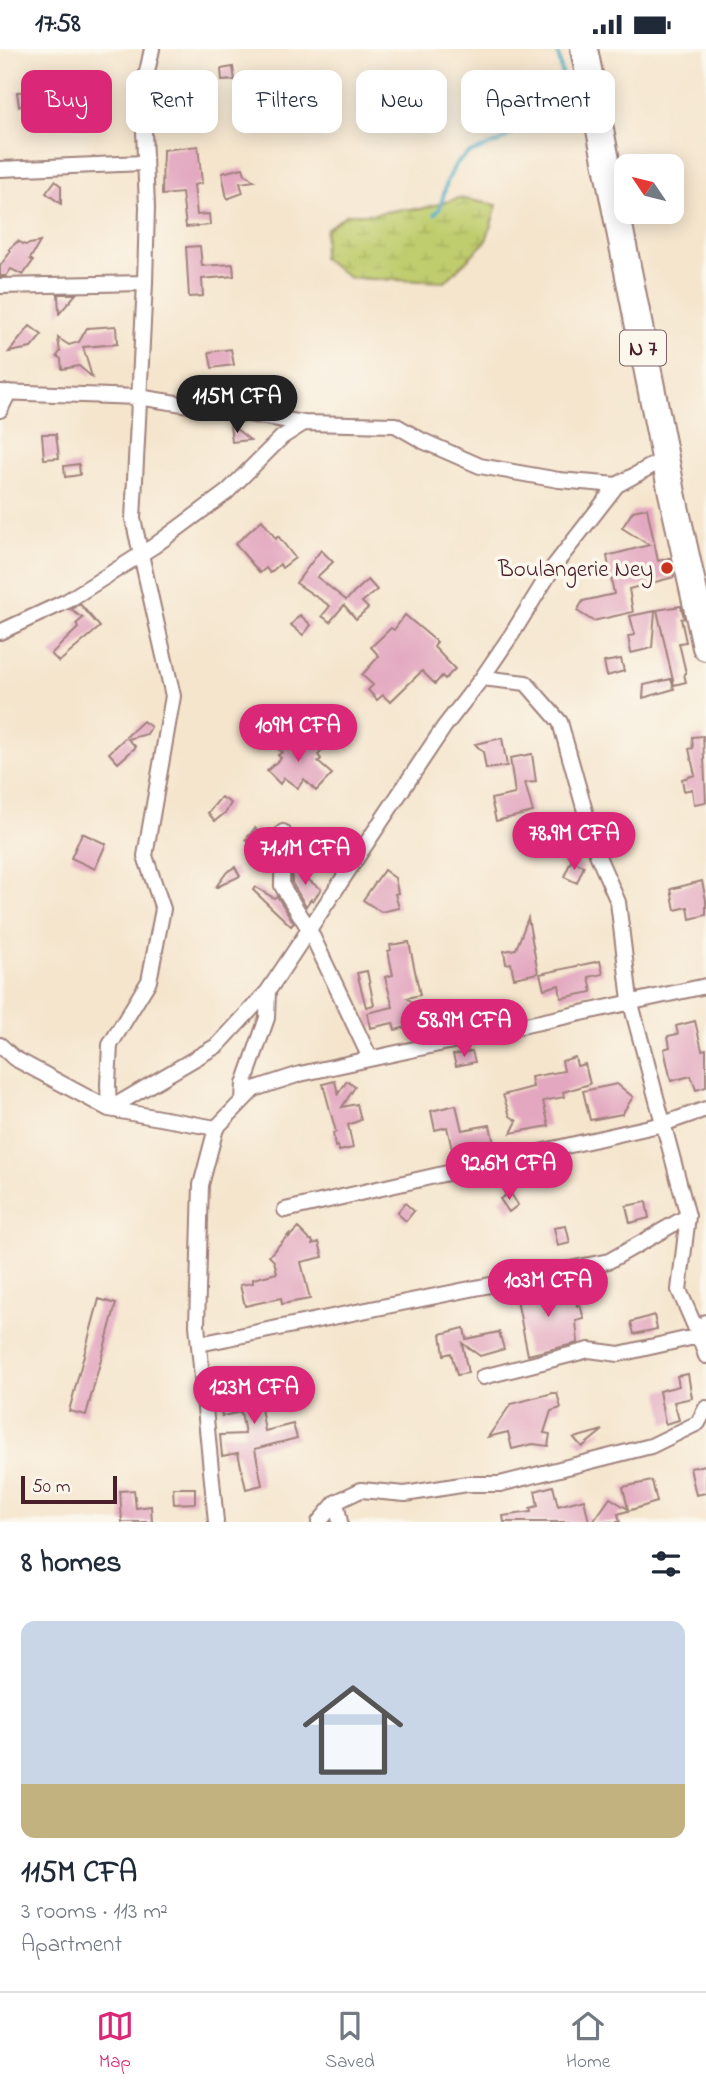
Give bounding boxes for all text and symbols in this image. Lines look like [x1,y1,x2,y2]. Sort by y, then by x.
text: 17:58 [35,6,81,44]
chip: Buy [21,70,112,133]
chip: Rent [126,70,218,133]
chip: Filters [232,70,342,133]
chip: New [356,70,447,133]
chip: Apartment [461,70,615,133]
north arrow [614,154,684,224]
map controls [614,154,684,224]
road number: N 7 [620,331,666,365]
pin: 115M CFA [165,375,309,435]
text: 115M CFA [192,381,282,414]
place label: Boulangerie Ney [497,554,653,589]
marker: Boulangerie Ney [659,560,675,576]
pin: 109M CFA [226,705,370,764]
text: 109M CFA [255,710,341,743]
pin: 78.9M CFA [494,813,654,872]
text: 78.9M CFA [528,818,620,851]
pin: 71.1M CFA [225,827,385,887]
text: 71.1M CFA [260,833,350,866]
pin: 58.9M CFA [384,999,544,1059]
text: 58.9M CFA [417,1005,511,1038]
pin: 92.6M CFA [429,1143,589,1202]
text: 92.6M CFA [462,1148,556,1181]
pin: 103M CFA [476,1259,620,1319]
text: 103M CFA [504,1265,592,1298]
pin: 123M CFA [182,1367,326,1426]
text: 123M CFA [209,1372,299,1405]
scale bar [21,1473,117,1505]
text: 50 m [32,1474,71,1501]
text: 8 homes [21,1542,122,1586]
icon: filters [647,1545,685,1583]
icon: home [290,1667,416,1793]
text: 115M CFA [21,1852,137,1896]
text: 3 rooms · 113 m² [21,1896,168,1929]
text: Apartment [21,1929,122,1962]
tab: Map [96,2007,134,2076]
tab: Saved [325,2007,375,2076]
tab: Home [566,2007,610,2076]

